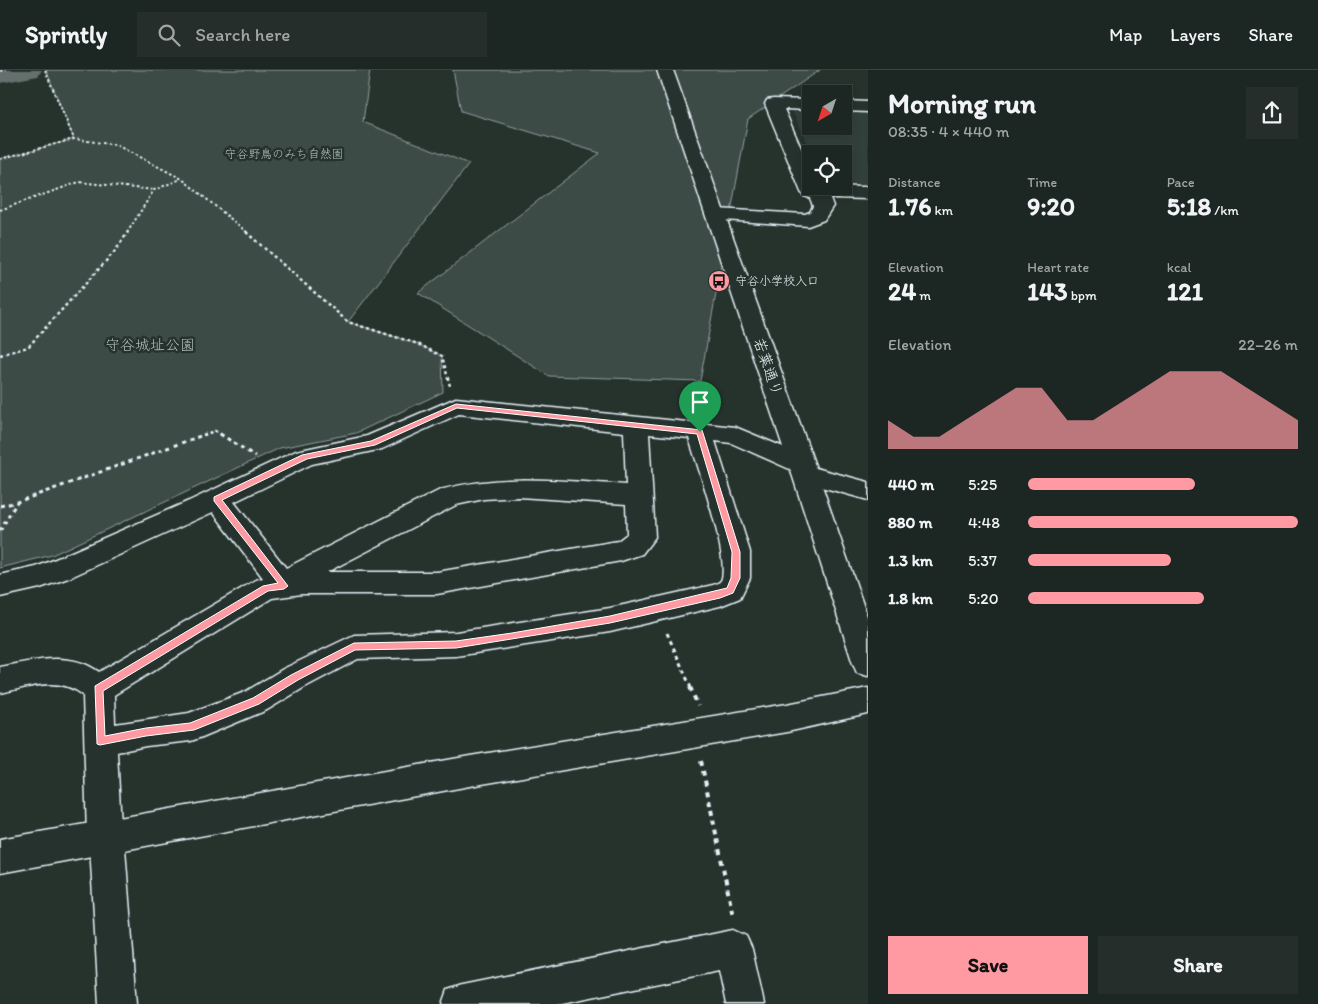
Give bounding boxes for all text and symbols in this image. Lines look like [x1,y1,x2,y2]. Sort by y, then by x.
search box [137,12,487,57]
text: Sprintly [25,20,107,49]
icon: search [155,21,183,49]
text: Search here [195,23,290,46]
text: Map [1109,24,1142,46]
text: Layers [1170,24,1220,46]
text: Share [1248,24,1293,46]
north arrow [802,85,852,135]
map controls [802,85,852,195]
text: Morning run [888,86,1036,120]
button: share [1246,87,1298,139]
text: 08:35 · 4 × 440 m [888,122,1010,141]
button: locate [802,145,852,195]
park label: 守谷野鳥のみち自然園 [224,147,344,161]
text: Distance [888,174,940,191]
text: Time [1027,174,1057,191]
text: Pace [1167,174,1195,191]
text: 1.76 [888,191,931,221]
text: 9:20 [1027,191,1075,221]
text: 5:18 [1167,191,1211,221]
text: km [931,202,953,219]
text: /km [1211,202,1239,219]
text: Elevation [888,259,944,276]
text: Heart rate [1027,259,1089,276]
text: kcal [1167,259,1192,276]
bus stop icon: 守谷小学校入口 [707,269,731,293]
place label: 守谷小学校入口 [735,274,819,288]
text: 24 [888,276,916,306]
text: 143 [1027,276,1068,306]
text: 121 [1167,276,1203,306]
text: m [916,287,931,304]
text: bpm [1068,287,1097,304]
text: Elevation [888,335,952,354]
text: 22–26 m [1238,335,1298,354]
park label: 守谷城址公園 [105,336,195,354]
street label: 若葉通り [750,336,786,398]
pin [679,381,721,432]
icon: arrive [686,388,714,416]
text: 440 m [888,475,934,494]
text: 5:25 [968,475,997,494]
text: 880 m [888,513,932,532]
text: 4:48 [968,513,1000,532]
text: 1.3 km [888,551,933,570]
text: 5:37 [968,551,997,570]
text: 1.8 km [888,589,933,608]
text: 5:20 [968,589,999,608]
button: Save [888,936,1088,994]
button: Share [1098,936,1298,994]

